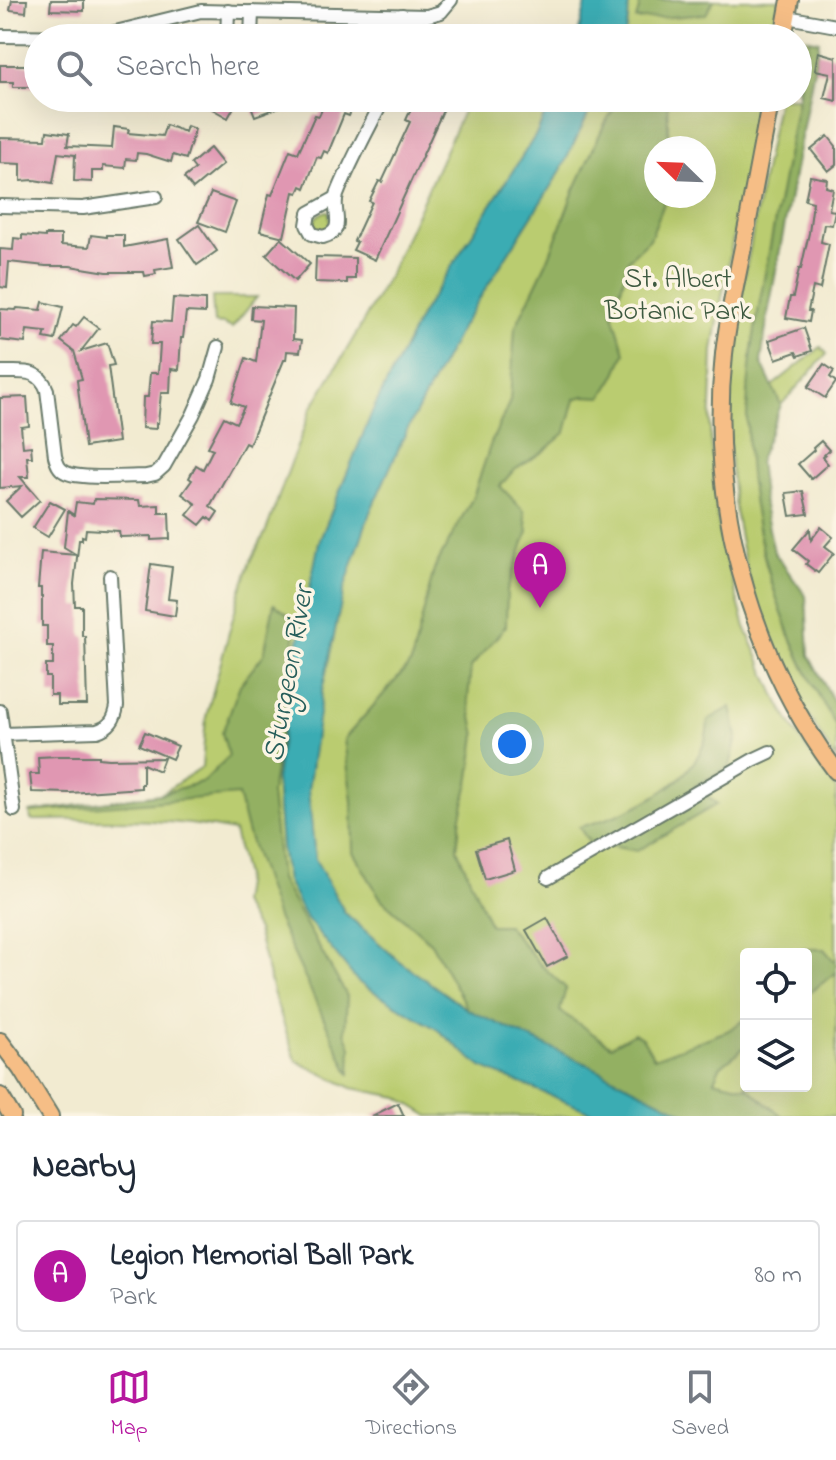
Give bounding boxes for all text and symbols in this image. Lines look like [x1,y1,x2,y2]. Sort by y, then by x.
search box [24,24,812,112]
icon: search [52,46,96,90]
text: Search here [116,46,260,90]
north arrow [644,136,716,208]
park label: St. Albert Botanic Park [604,260,752,333]
pin: A [514,542,566,608]
water label: Sturgeon River [253,579,328,765]
your location [492,724,532,764]
map controls [740,948,812,1092]
button: locate [740,948,812,1020]
button: layers [740,1020,812,1092]
text: Nearby [32,1143,136,1193]
text: Legion Memorial Ball Park [110,1235,413,1279]
text: A [52,1257,68,1295]
text: 80 m [754,1257,802,1295]
text: Park [110,1279,157,1317]
tab: Map [107,1365,151,1445]
tab: Directions [366,1365,457,1445]
tab: Saved [671,1365,729,1445]

